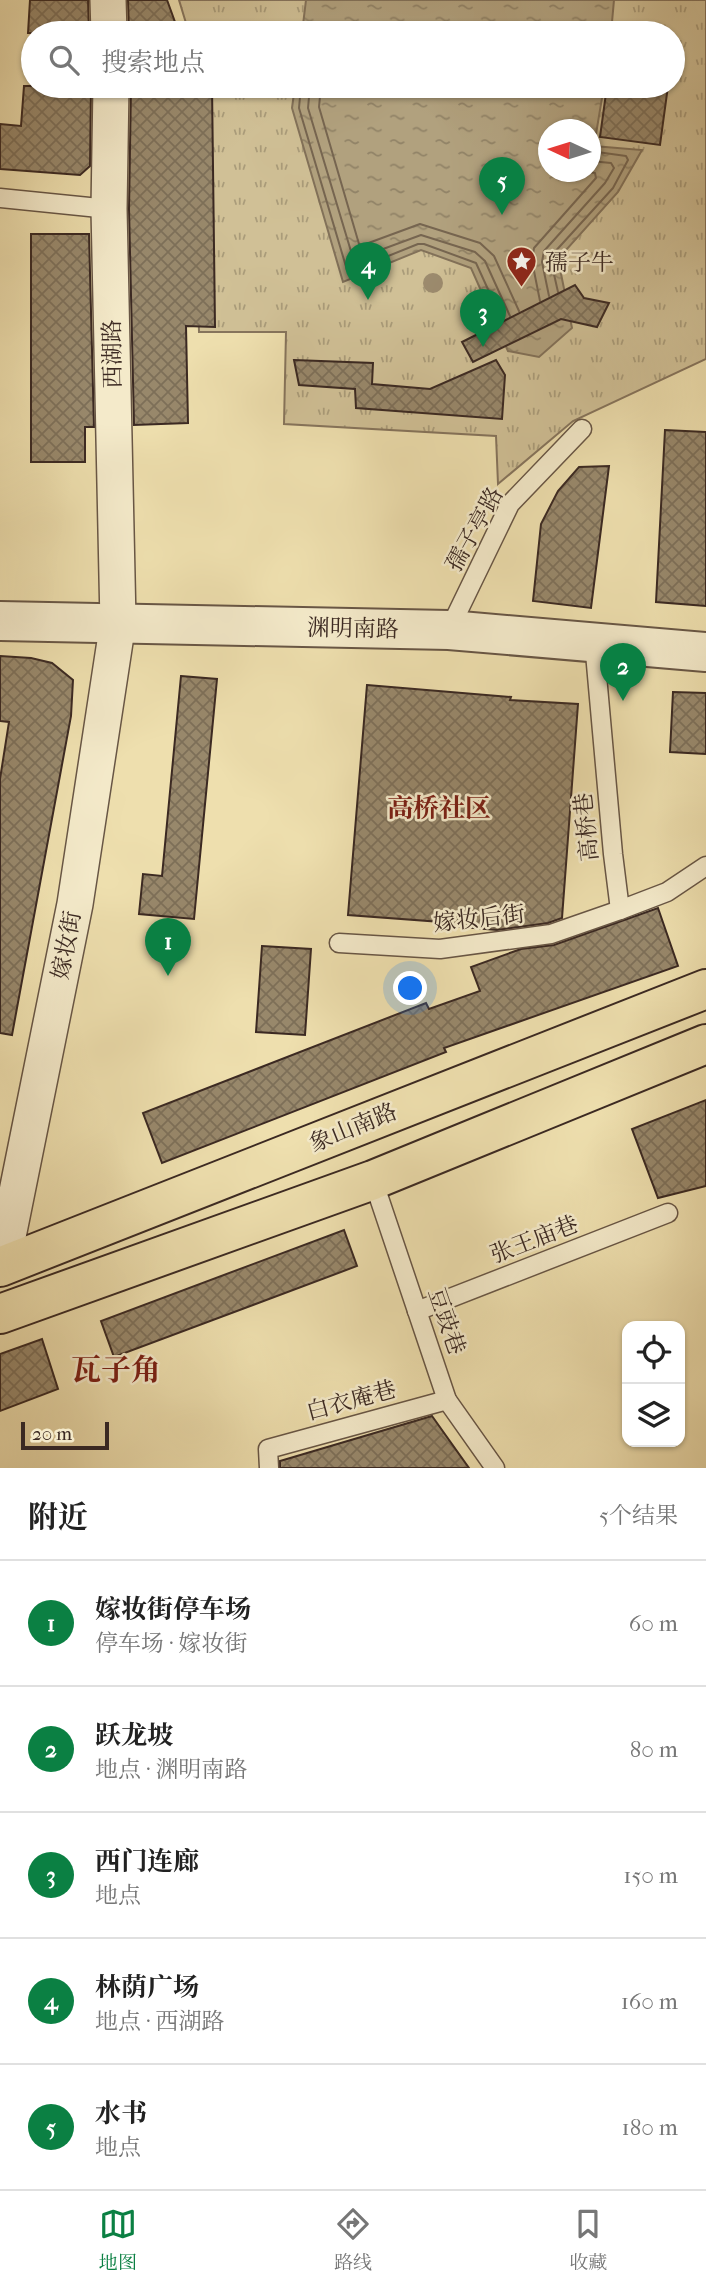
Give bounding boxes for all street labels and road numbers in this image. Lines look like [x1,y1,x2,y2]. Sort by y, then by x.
street label: 西湖路 [98,319,127,389]
street label: 孺子亭路 [440,482,509,576]
street label: 渊明南路 [307,614,399,643]
street label: 高桥巷 [569,791,604,863]
street label: 嫁妆后街 [432,900,526,937]
street label: 嫁妆街 [47,909,86,982]
street label: 象山南路 [305,1098,401,1157]
street label: 张王庙巷 [486,1210,582,1269]
street label: 豆豉巷 [423,1284,471,1358]
street label: 白衣庵巷 [303,1376,399,1425]

